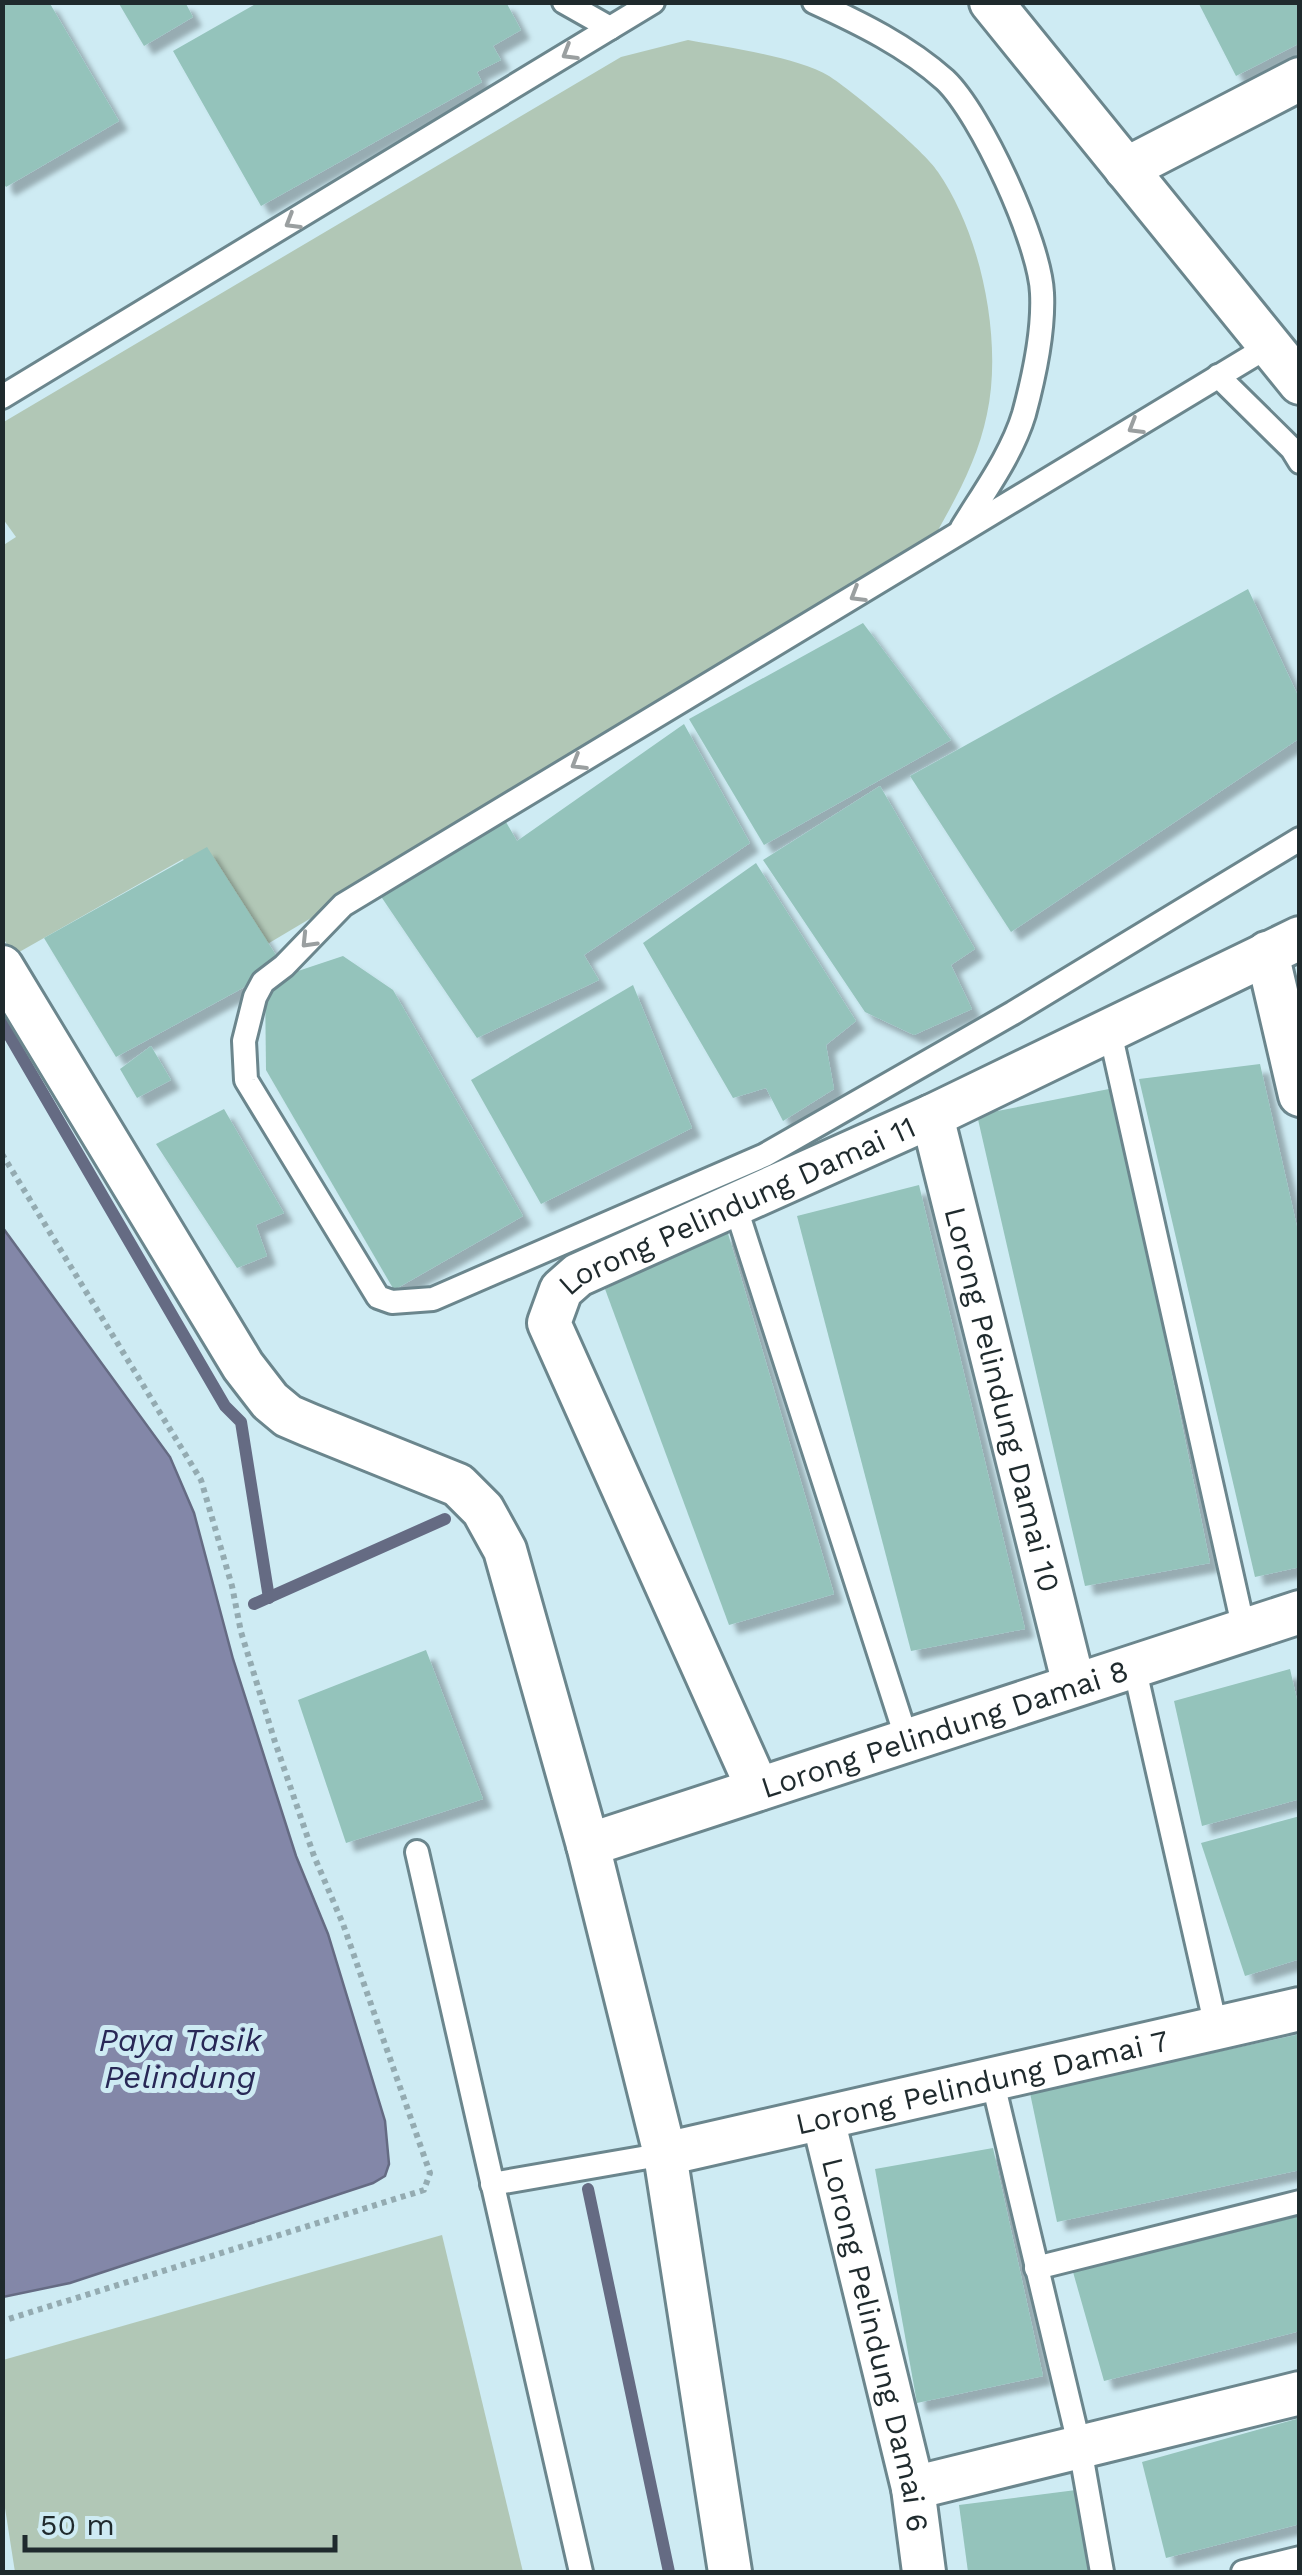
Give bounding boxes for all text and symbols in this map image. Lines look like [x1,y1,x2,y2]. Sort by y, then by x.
one-way arrow [562,41,580,60]
one-way arrow [285,210,303,229]
one-way arrow [1127,415,1145,434]
one-way arrow [850,583,868,602]
one-way arrow [571,751,589,770]
one-way arrow [302,930,320,948]
street label: Lorong Pelindung Damai 11 [551,1108,921,1302]
street label: Lorong Pelindung Damai 10 [938,1203,1068,1595]
street label: Lorong Pelindung Damai 8 [756,1652,1132,1805]
water label: Paya Tasik Pelindung [98,2021,263,2096]
street label: Lorong Pelindung Damai 7 [792,2022,1172,2141]
street label: Lorong Pelindung Damai 6 [815,2154,936,2534]
scale bar [25,2490,335,2552]
text: 50 m [40,2507,115,2542]

